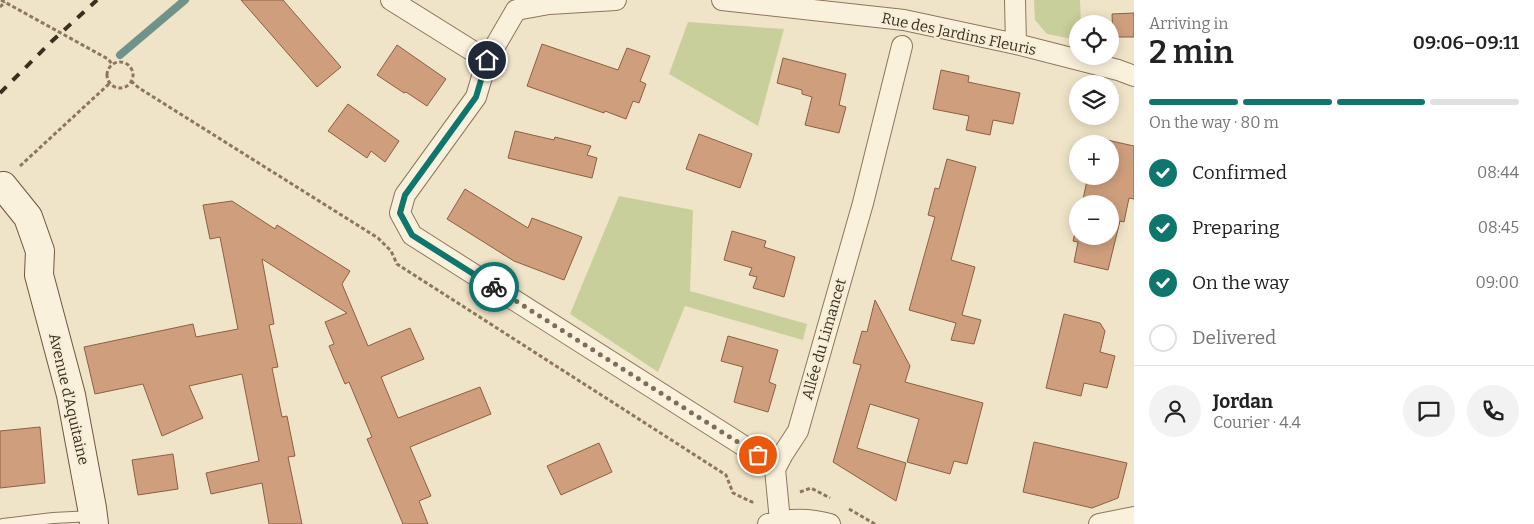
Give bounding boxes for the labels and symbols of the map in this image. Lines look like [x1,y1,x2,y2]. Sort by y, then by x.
street label: Rue des Jardins Fleuris [880,9,1038,59]
pin [466,39,508,81]
courier [469,262,519,312]
street label: Allée du Limancet [798,276,850,402]
street label: Avenue d'Aquitaine [45,331,93,467]
pin [737,434,779,476]

